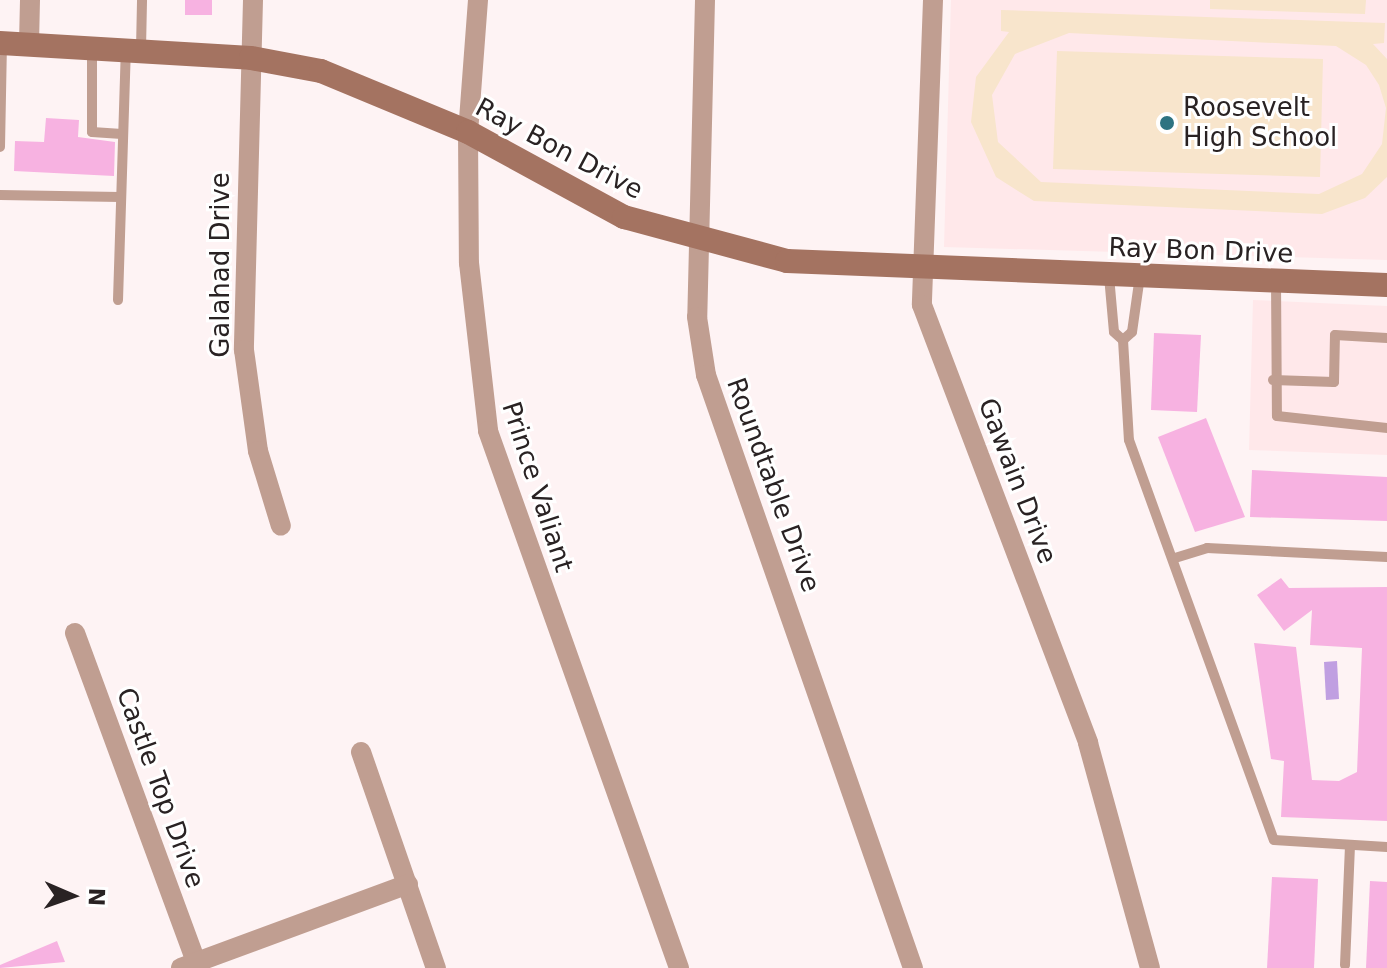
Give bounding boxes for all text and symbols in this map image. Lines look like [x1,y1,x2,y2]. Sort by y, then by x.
street label: Ray Bon Drive [470,92,648,206]
place label: Roosevelt High School [1183,92,1337,154]
marker: Roosevelt High School [1158,114,1176,132]
street label: Galahad Drive [205,172,237,358]
street label: Ray Bon Drive [1108,232,1294,270]
street label: Roundtable Drive [720,374,826,596]
street label: Gawain Drive [971,394,1063,568]
street label: Prince Valiant [495,398,579,576]
street label: Castle Top Drive [109,684,211,892]
north arrow [32,856,112,936]
text: N [84,887,109,906]

